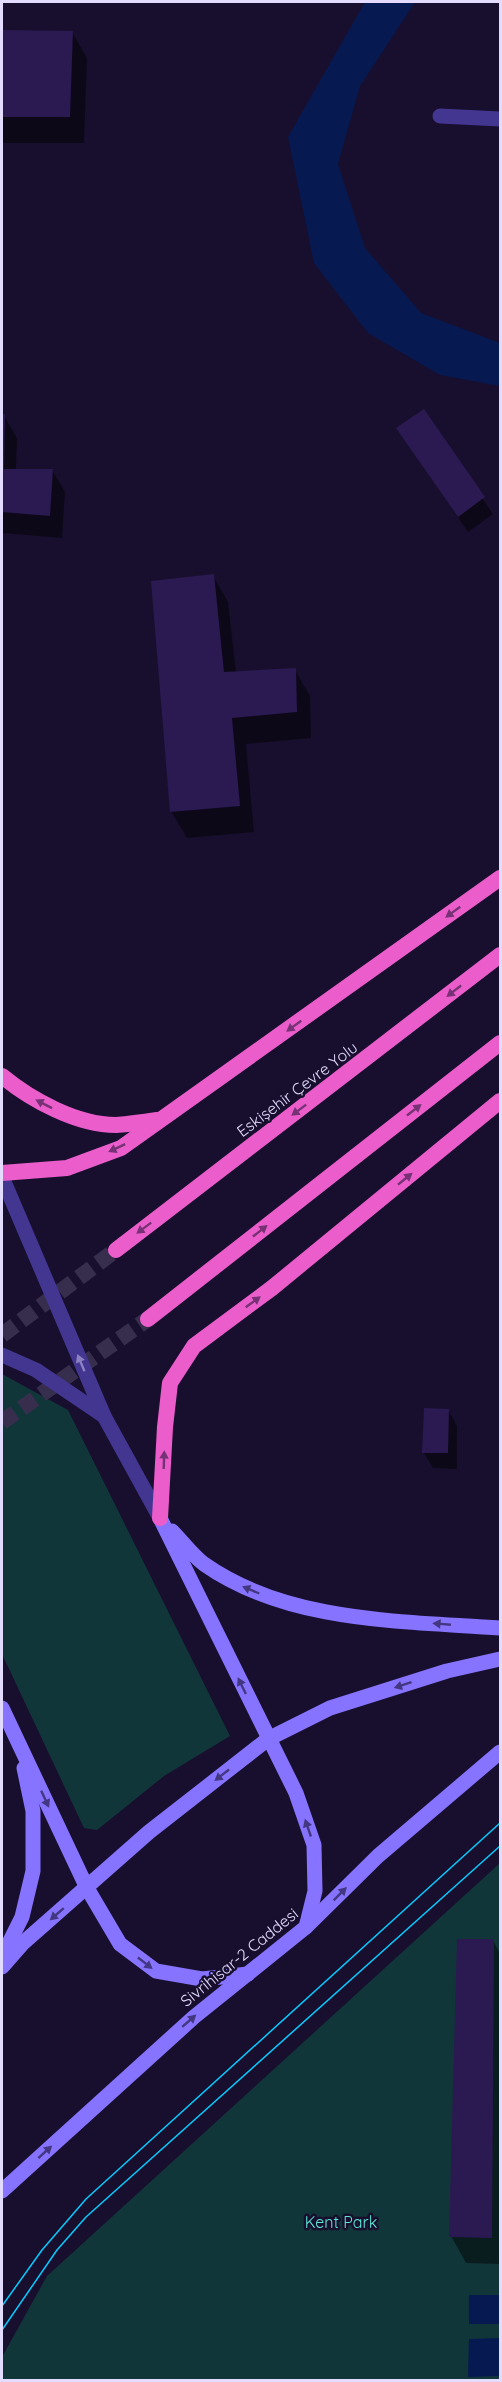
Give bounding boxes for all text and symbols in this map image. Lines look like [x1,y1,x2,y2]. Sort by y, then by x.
one-way arrow [445,906,461,918]
one-way arrow [447,984,462,996]
one-way arrow [287,1020,303,1032]
street label: Eskişehir Çevre Yolu [233,1037,361,1141]
one-way arrow [35,1099,52,1109]
one-way arrow [292,1103,307,1115]
one-way arrow [406,1104,422,1117]
one-way arrow [108,1144,125,1153]
one-way arrow [397,1173,413,1186]
one-way arrow [137,1222,153,1234]
one-way arrow [253,1225,268,1237]
one-way arrow [245,1296,261,1308]
one-way arrow [76,1353,86,1371]
one-way arrow [159,1450,168,1469]
one-way arrow [242,1585,260,1595]
one-way arrow [433,1619,452,1629]
one-way arrow [238,1678,247,1695]
one-way arrow [394,1681,412,1690]
one-way arrow [214,1768,230,1781]
one-way arrow [40,1790,49,1807]
one-way arrow [302,1819,312,1837]
one-way arrow [332,1887,346,1901]
street label: Sivrihisar-2 Caddesi [176,1903,302,2011]
one-way arrow [50,1907,65,1920]
one-way arrow [137,1957,153,1969]
one-way arrow [182,2014,197,2028]
one-way arrow [37,2146,52,2159]
park label: Kent Park [305,2212,377,2232]

